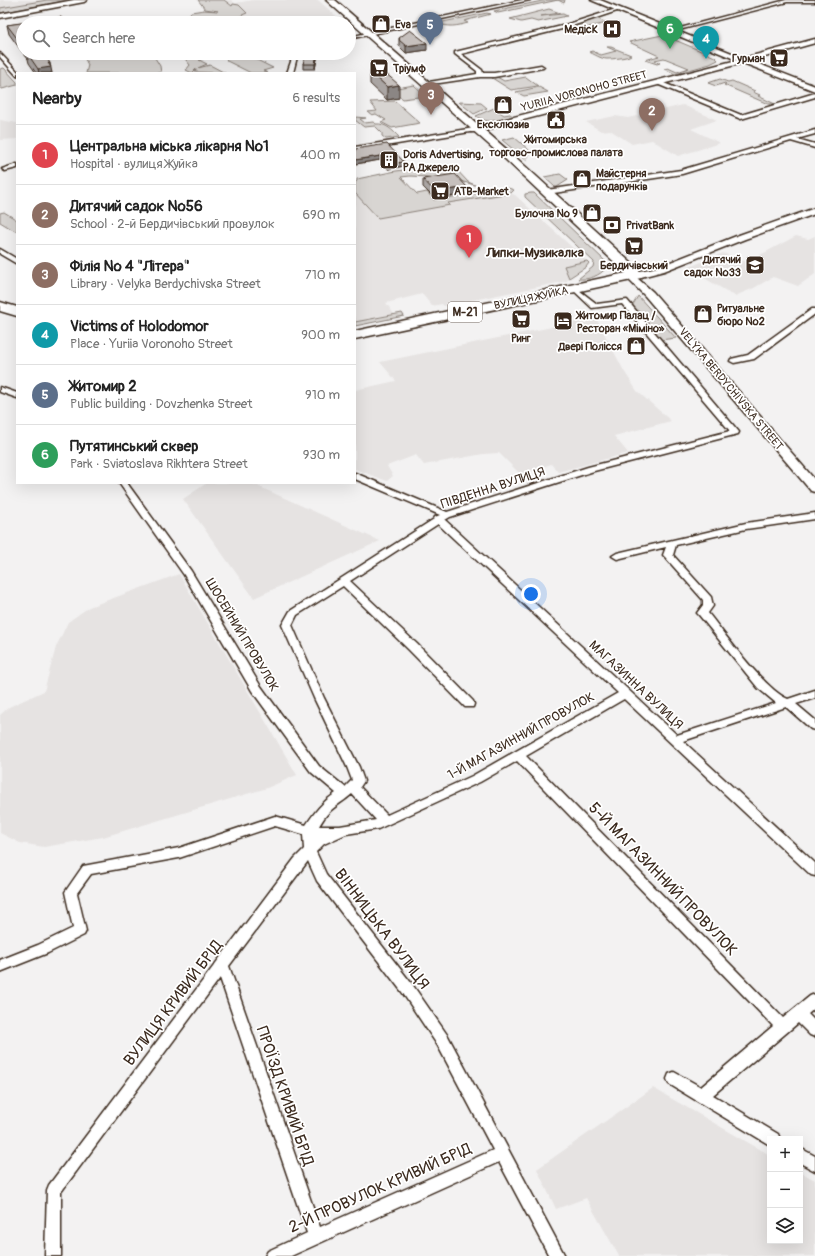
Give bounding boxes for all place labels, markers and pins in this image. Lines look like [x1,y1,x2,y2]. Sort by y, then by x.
pin: 5 [417,12,443,45]
shop icon: Eva [370,13,392,35]
pin: 6 [657,16,683,49]
place label: Eva [395,18,411,31]
hospital icon: МедісК [601,18,623,40]
place label: МедісК [564,23,598,36]
pin: 4 [693,26,719,59]
supermarket icon: Гурман [768,47,790,69]
place label: Гурман [732,52,766,65]
supermarket icon: Тріумф [368,57,390,79]
place label: Тріумф [392,62,426,75]
pin: 3 [418,82,444,115]
shop icon: Ексклюзив [492,94,514,116]
pin: 2 [639,98,665,131]
public building icon: Житомирська торгово-промислова палата [545,109,567,131]
place label: Ексклюзив [477,118,530,131]
place label: Житомирська торгово-промислова палата [489,133,623,159]
place label: Doris Advertising, РА Джерело [403,148,484,174]
building icon: Doris Advertising, РА Джерело [378,149,400,171]
place label: Майстерня подарунків [596,167,648,193]
shop icon: Майстерня подарунків [571,168,593,190]
supermarket icon: ATB-Market [429,180,451,202]
place label: ATB-Market [454,185,509,198]
shop icon: Булочна № 9 [581,202,603,224]
place label: Булочна № 9 [515,207,578,220]
bank icon: PrivatBank [601,214,623,236]
place label: PrivatBank [626,219,674,232]
pin: 1 [456,225,482,258]
supermarket icon: Бердичівський [623,235,645,257]
place label: Дитячий садок №33 [683,253,741,279]
school or university icon: Дитячий садок №33 [744,254,766,276]
place label: Бердичівський [600,259,668,272]
place label: Ритуальне бюро №2 [717,302,765,328]
shop icon: Ритуальне бюро №2 [692,303,714,325]
supermarket icon: Ринг [510,308,532,330]
place label: Житомир Палац / Ресторан «Міміно» [575,309,665,335]
hotel icon: Житомир Палац / Ресторан «Міміно» [552,310,574,332]
place label: Ринг [511,332,531,345]
shop icon: Двері Полісся [625,335,647,357]
place label: Двері Полісся [557,340,622,353]

